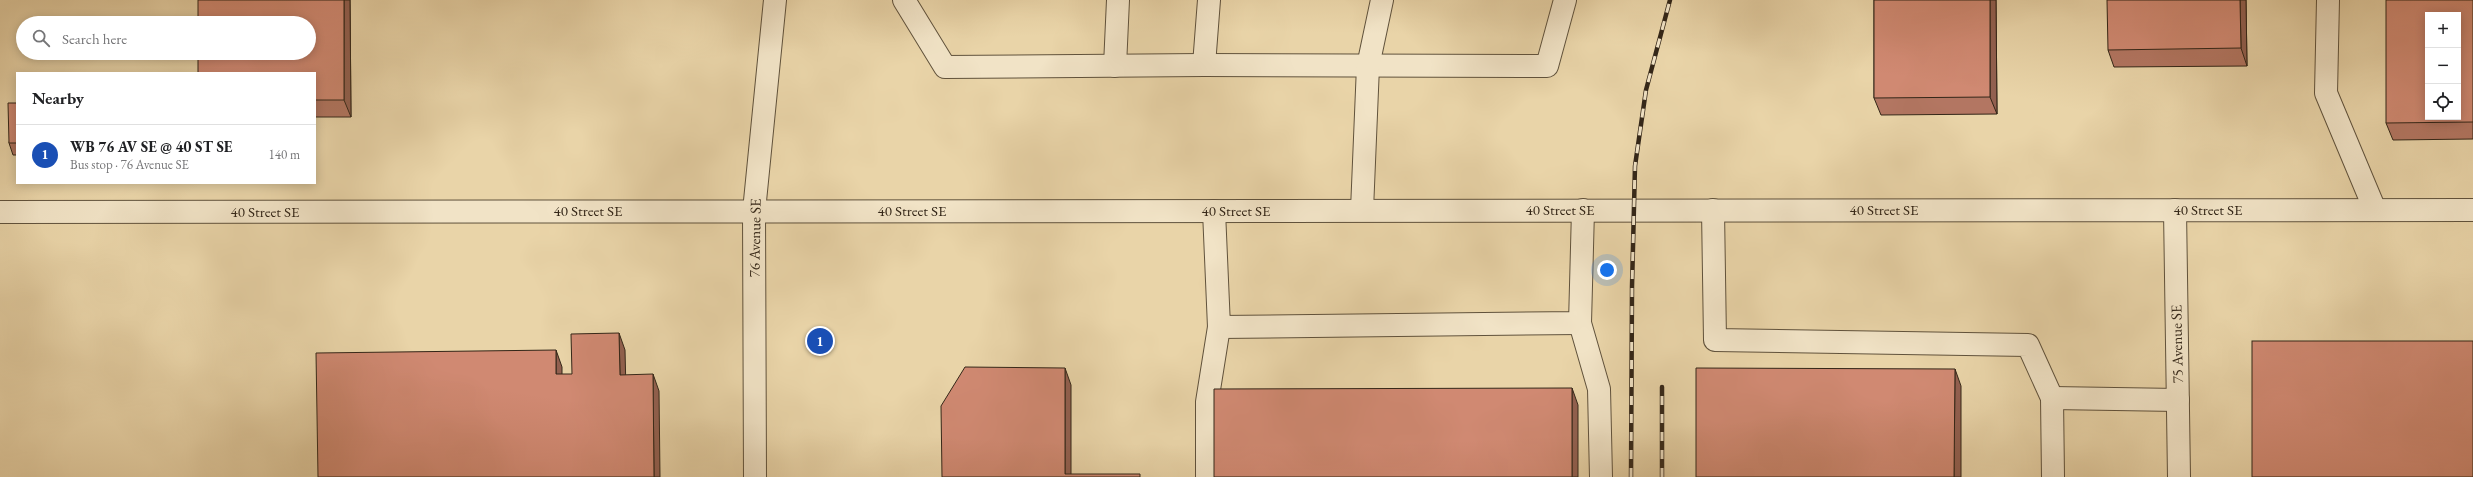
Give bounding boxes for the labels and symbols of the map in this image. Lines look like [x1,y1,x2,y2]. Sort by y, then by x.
street label: 76 Avenue SE [744,198,765,278]
street label: 40 Street SE [1526,200,1595,219]
street label: 40 Street SE [1850,200,1919,219]
street label: 40 Street SE [2174,200,2243,219]
street label: 40 Street SE [554,201,623,220]
street label: 40 Street SE [878,201,947,220]
street label: 40 Street SE [1202,201,1271,220]
street label: 40 Street SE [231,202,300,221]
your location [1597,260,1617,280]
street label: 75 Avenue SE [2166,304,2187,384]
pin: 1 [807,326,833,356]

